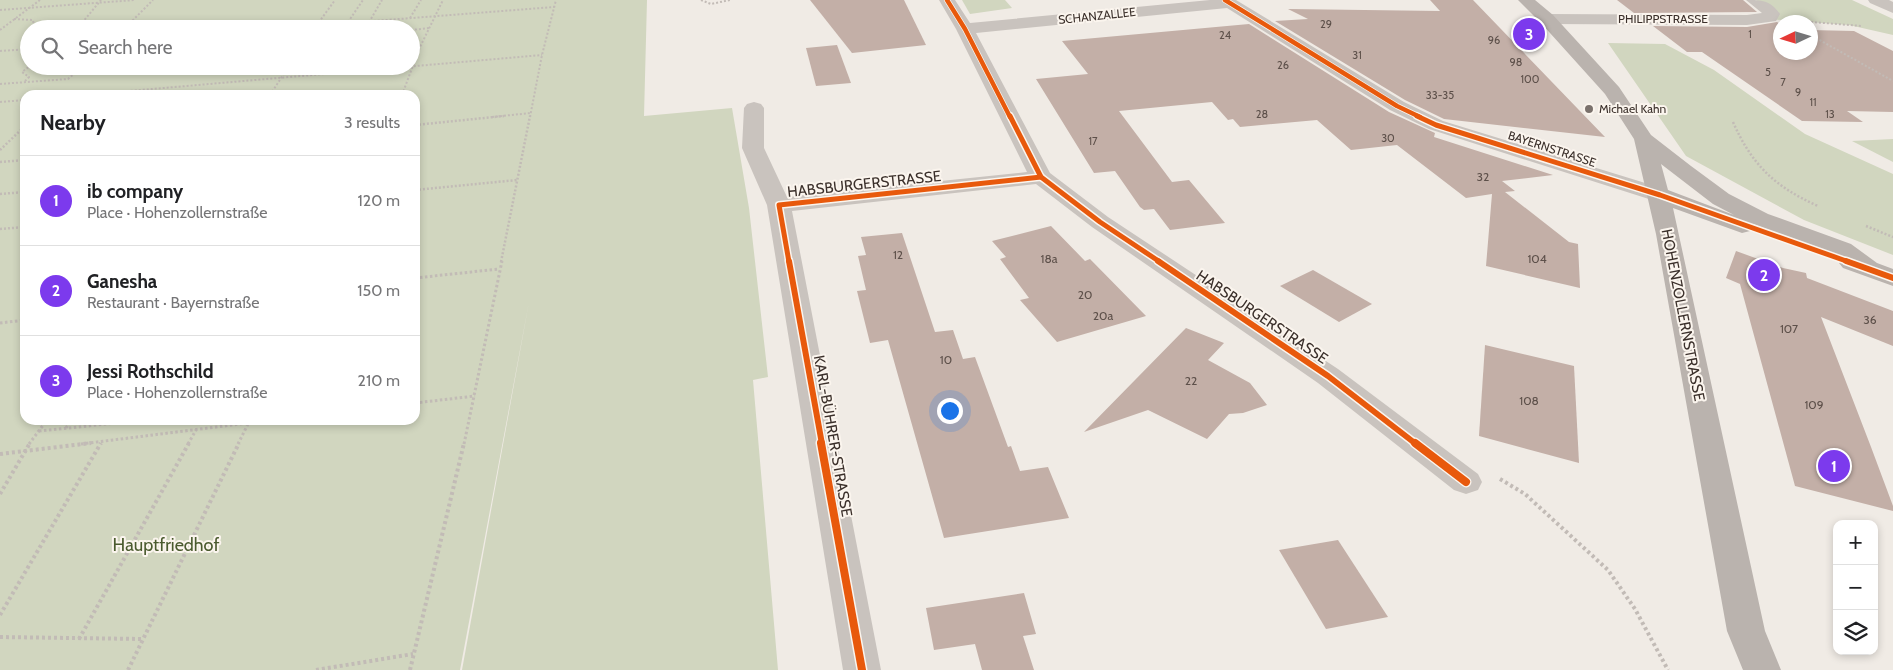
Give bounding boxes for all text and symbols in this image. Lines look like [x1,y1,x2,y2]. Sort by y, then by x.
street label: SCHANZALLEE [1057,4,1137,27]
street label: PHILIPPSTRASSE [1618,11,1708,26]
pin: 3 [1513,15,1545,53]
north arrow [1773,15,1818,60]
house number: 29 [1320,17,1332,31]
search box [20,20,420,75]
house number: 1 [1748,27,1752,41]
house number: 24 [1219,28,1232,42]
house number: 96 [1488,33,1500,47]
icon: search [38,34,66,62]
text: Search here [78,36,172,59]
house number: 31 [1352,48,1362,62]
house number: 98 [1510,55,1522,69]
house number: 26 [1277,58,1289,72]
house number: 5 [1765,65,1771,79]
house number: 100 [1521,72,1540,86]
house number: 7 [1780,75,1786,89]
house number: 9 [1795,85,1801,99]
house number: 33-35 [1426,88,1454,102]
house number: 11 [1809,95,1817,109]
place label: Michael Kahn [1599,101,1667,116]
marker: Michael Kahn [1583,103,1595,115]
house number: 28 [1256,107,1268,121]
house number: 13 [1825,107,1835,121]
text: Nearby [40,110,106,135]
text: 3 results [344,113,400,132]
street label: BAYERNSTRASSE [1506,127,1598,170]
house number: 30 [1381,131,1395,145]
house number: 17 [1088,134,1098,148]
street label: HABSBURGERSTRASSE [786,167,942,201]
house number: 32 [1477,169,1489,184]
text: ib company [87,180,183,203]
text: 1 [53,191,59,210]
text: 120 m [358,191,400,210]
text: Place · Hohenzollernstraße [87,203,267,222]
street label: HOHENZOLLERNSTRASSE [1657,227,1709,403]
house number: 12 [893,247,903,262]
house number: 18a [1041,251,1058,266]
house number: 104 [1527,251,1547,266]
pin: 2 [1748,256,1780,294]
street label: HABSBURGERSTRASSE [1193,266,1331,368]
text: Ganesha [87,270,157,293]
text: 2 [52,281,60,300]
text: 150 m [357,281,400,300]
house number: 20 [1078,287,1092,302]
text: Restaurant · Bayernstraße [87,293,259,312]
house number: 20a [1093,308,1113,323]
house number: 36 [1863,312,1877,327]
house number: 107 [1780,321,1798,336]
house number: 10 [940,352,952,367]
street label: KARL-BÜHRER-STRASSE [810,354,856,518]
text: Jessi Rothschild [87,360,214,383]
text: 3 [52,371,60,390]
text: 210 m [358,371,400,390]
house number: 22 [1185,373,1197,388]
text: Place · Hohenzollernstraße [87,383,267,402]
house number: 108 [1519,393,1539,408]
house number: 109 [1804,397,1824,412]
your location [937,398,963,424]
pin: 1 [1818,447,1850,485]
map controls [1833,520,1878,655]
button: + [1833,520,1878,565]
park label: Hauptfriedhof [113,534,219,556]
button: − [1833,565,1878,610]
button: layers [1833,610,1878,655]

